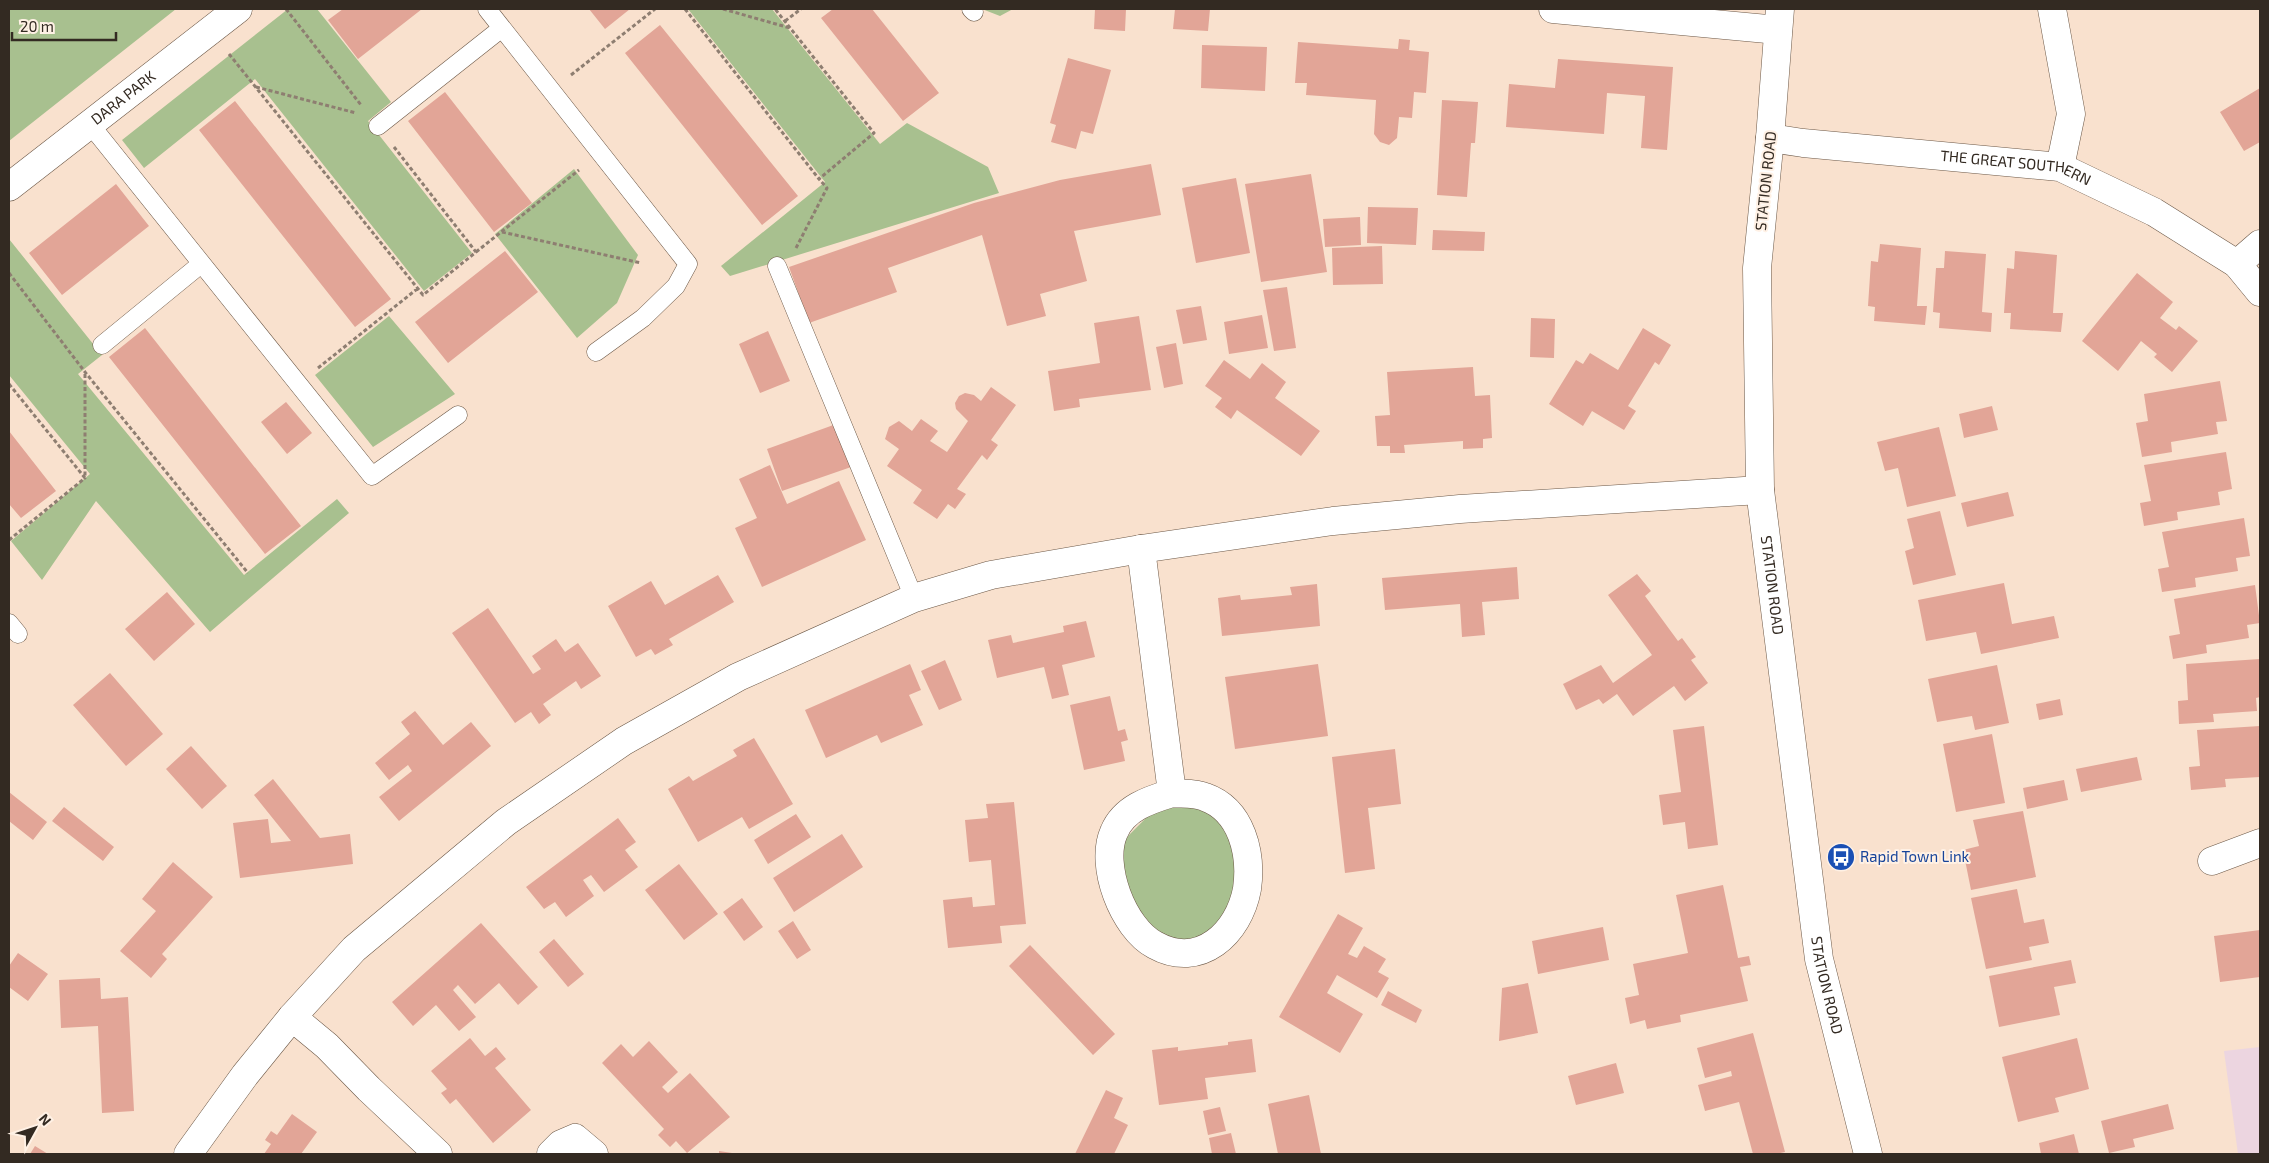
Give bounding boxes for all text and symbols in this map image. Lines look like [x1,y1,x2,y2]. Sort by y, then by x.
scale bar [12,10,116,42]
text: 20 m [20,17,54,35]
street label: DARA PARK [87,67,159,128]
street label: STATION ROAD [1751,130,1779,231]
street label: THE GREAT SOUTHERN [1940,146,2094,189]
street label: STATION ROAD [1758,534,1788,636]
bus stop icon: Rapid Town Link [1826,842,1856,872]
place label: Rapid Town Link [1860,847,1970,865]
street label: STATION ROAD [1808,935,1848,1036]
north arrow [10,1103,60,1153]
text: N [36,1110,55,1129]

